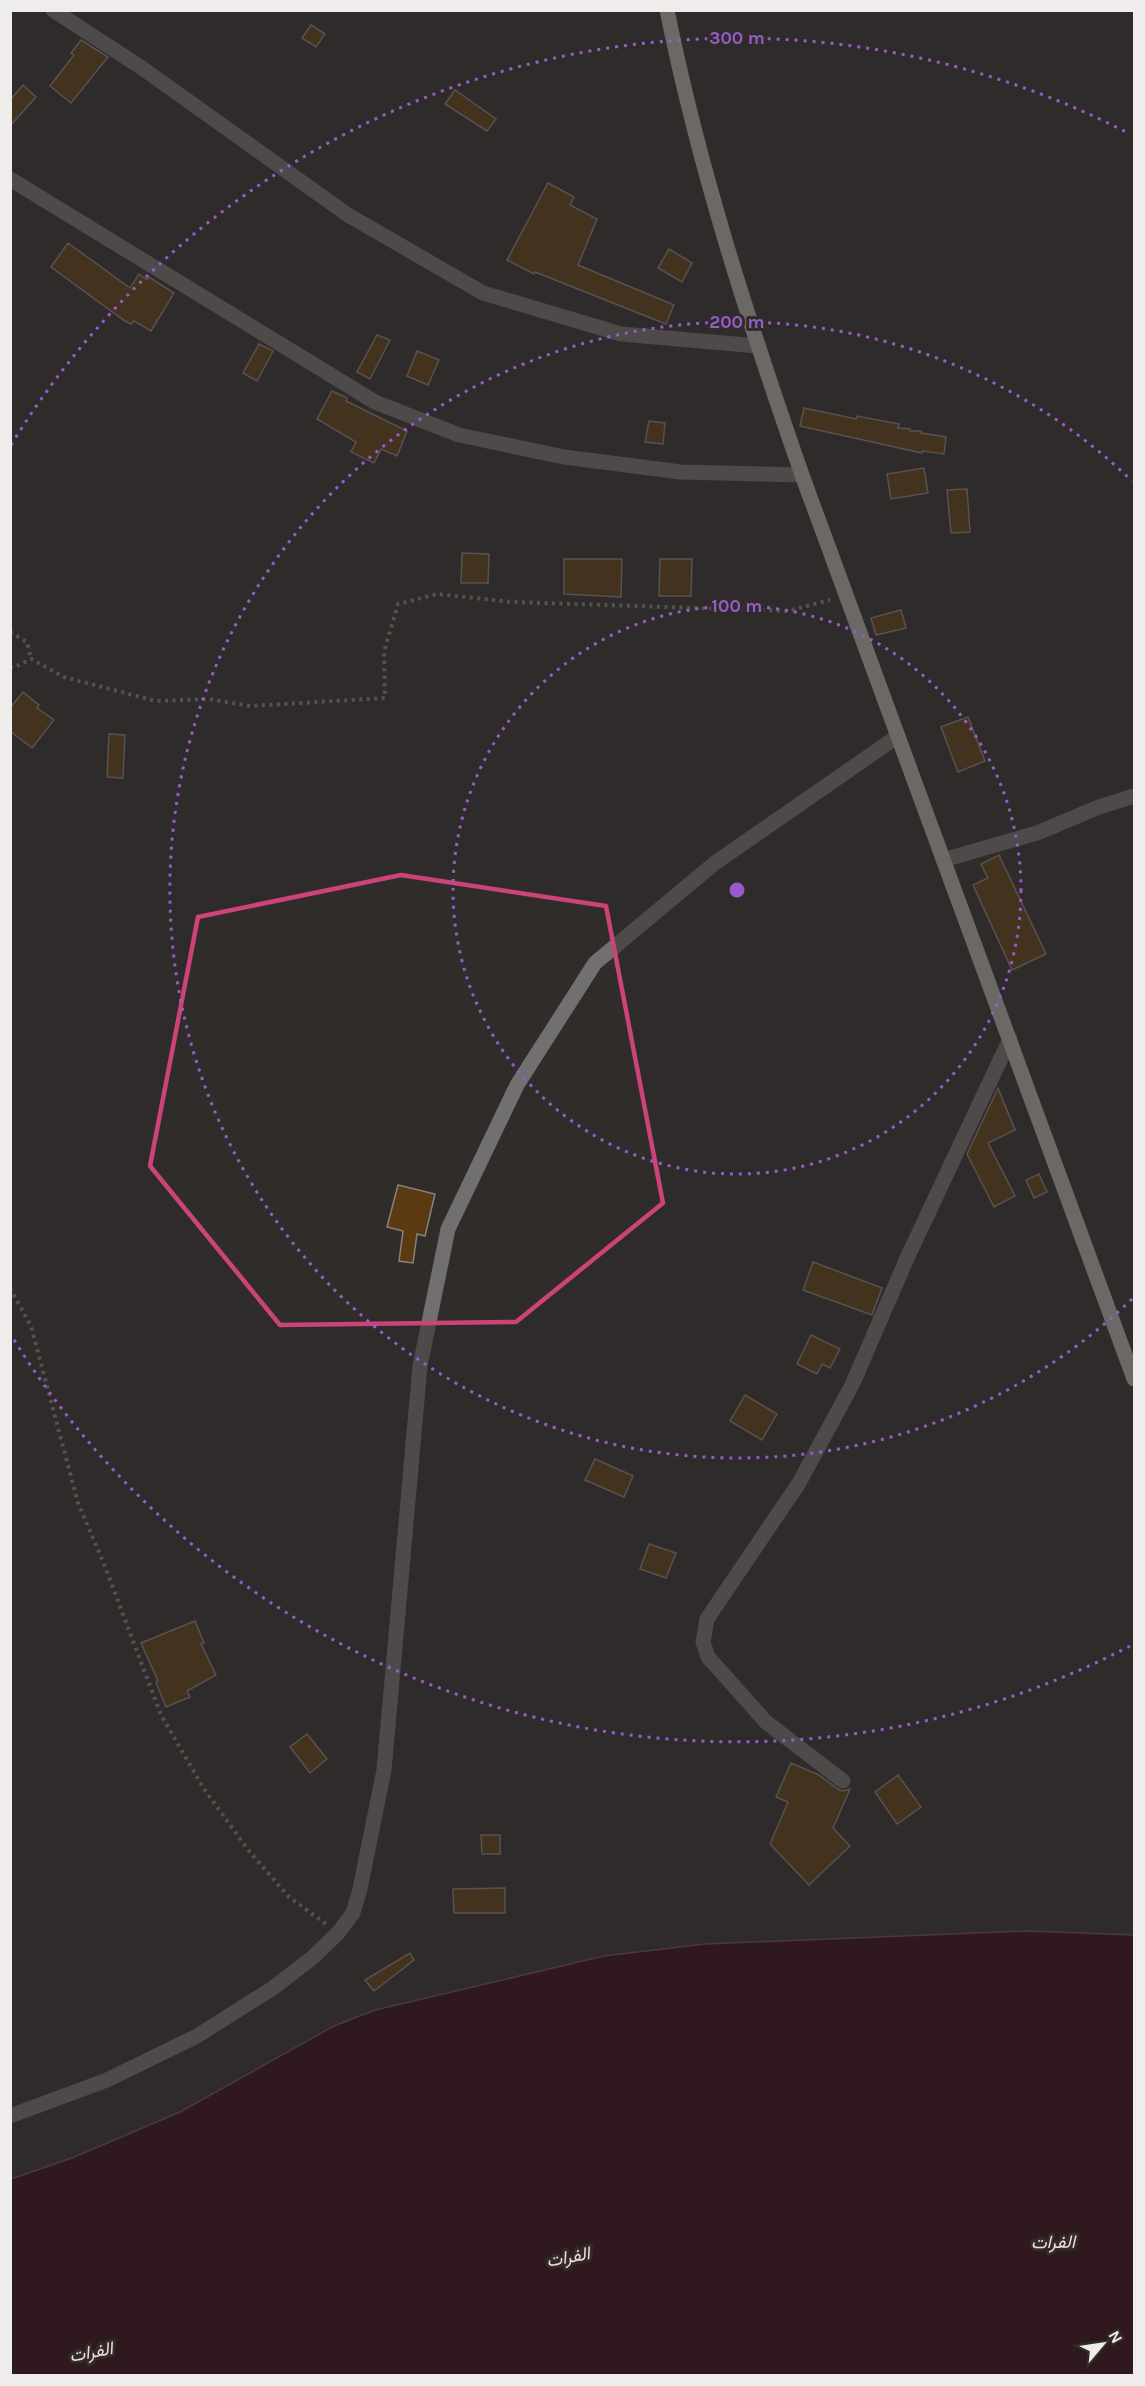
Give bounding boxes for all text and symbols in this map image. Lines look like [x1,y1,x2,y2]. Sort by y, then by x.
text: 300 m [709,27,765,49]
text: 200 m [709,311,765,333]
text: 100 m [712,595,762,617]
centre of rings [727,880,747,900]
water label: الفرات [1031,2231,1077,2253]
water label: الفرات [544,2242,593,2272]
north arrow [1073,2314,1133,2374]
text: N [1105,2327,1127,2347]
water label: الفرات [67,2337,116,2367]

